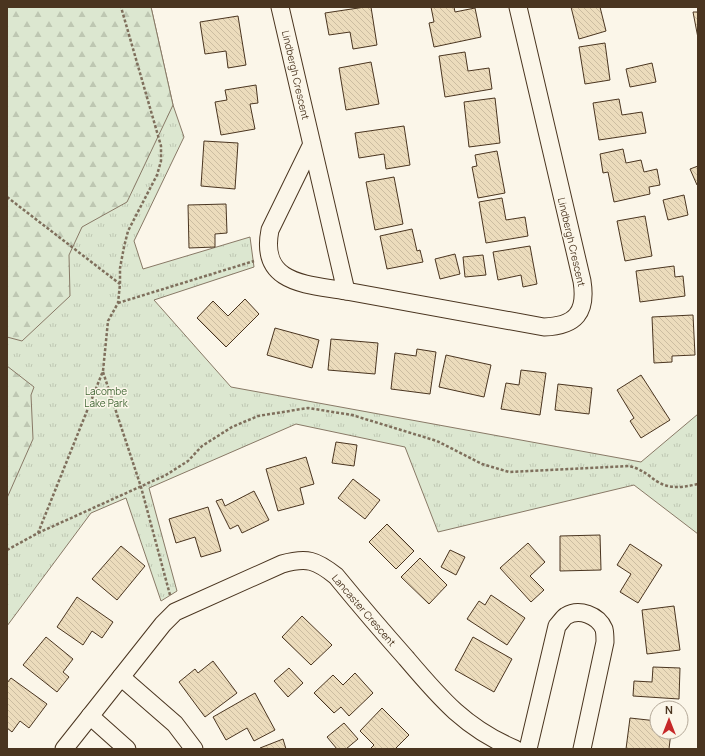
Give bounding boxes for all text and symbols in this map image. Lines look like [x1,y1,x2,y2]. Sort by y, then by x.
street label: Lindbergh Crescent [279,29,313,121]
street label: Lindbergh Crescent [555,196,589,288]
park label: Lacombe Lake Park [84,384,129,410]
street label: Lancaster Crescent [329,571,399,649]
north arrow [649,700,689,740]
text: N [665,702,673,717]

